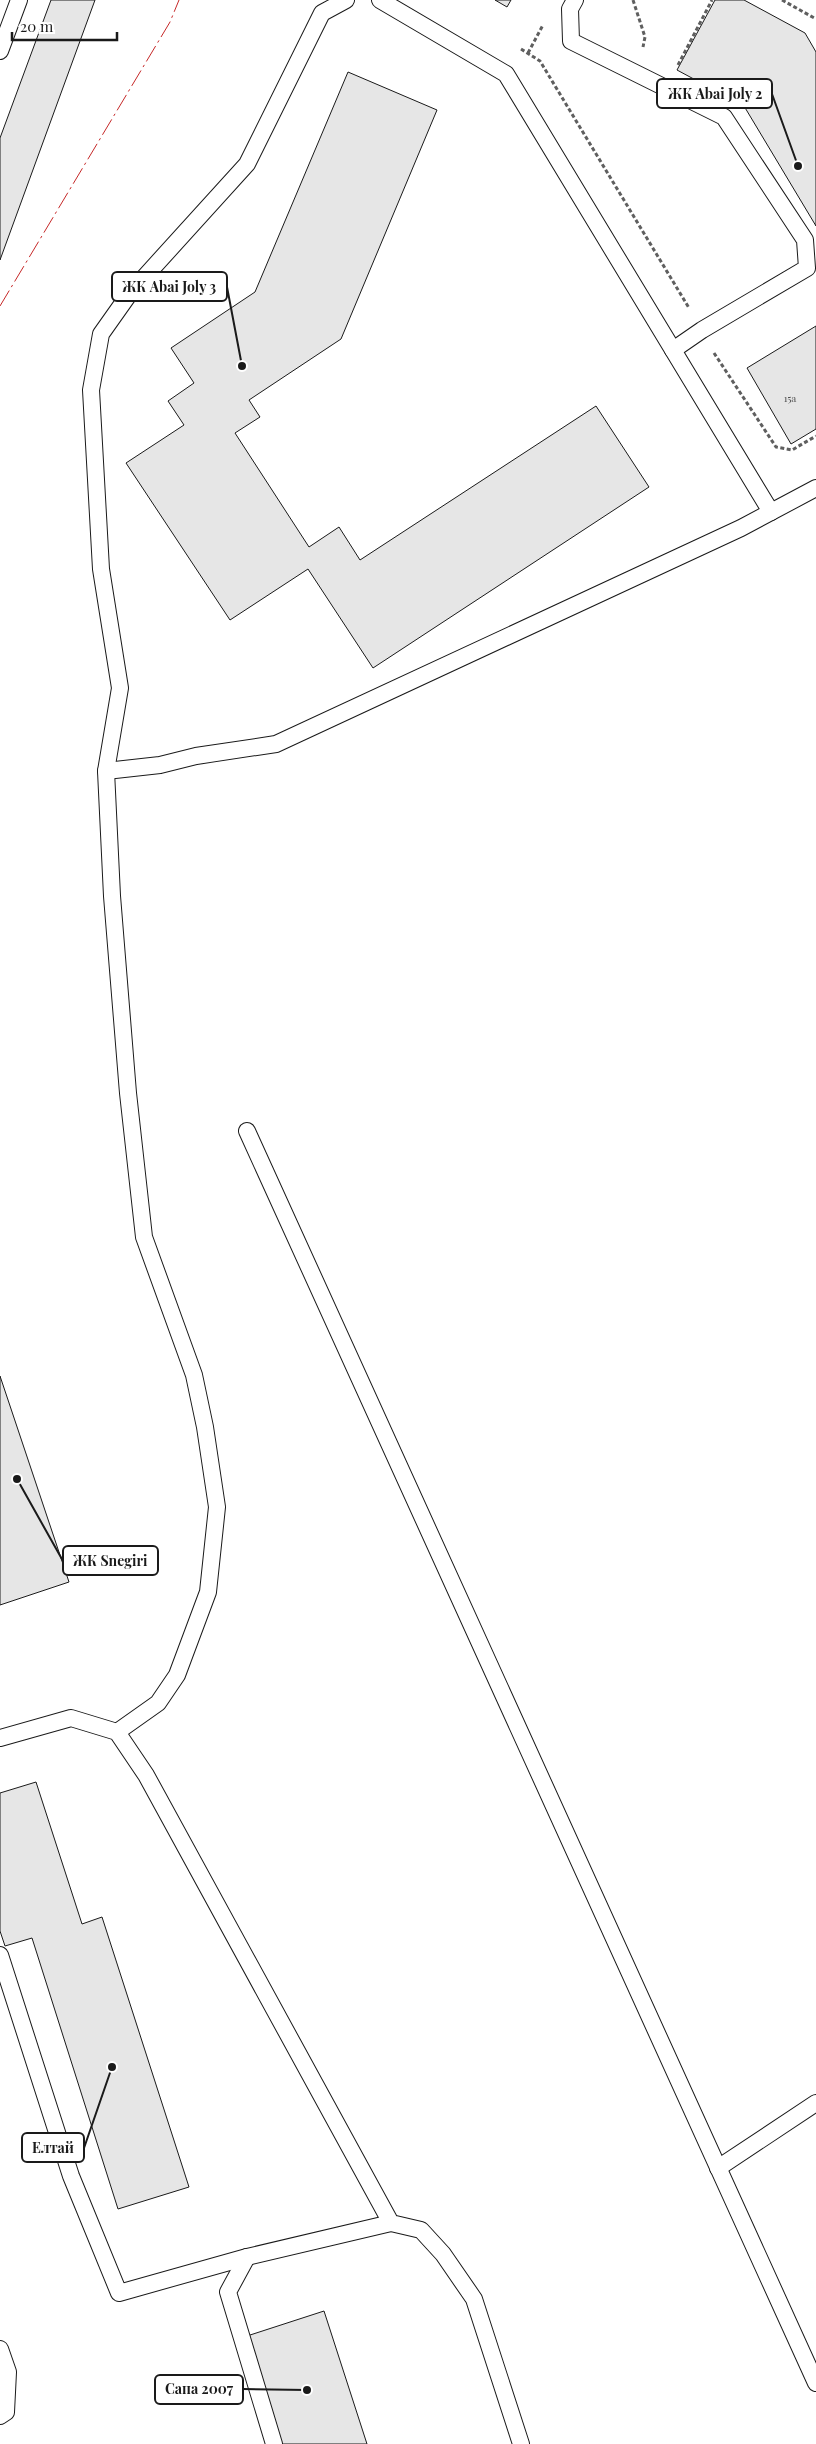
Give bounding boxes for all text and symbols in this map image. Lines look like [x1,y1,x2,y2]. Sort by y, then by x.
scale bar [12,10,118,42]
text: 20 m [20,16,54,36]
callout: ЖК Abai Joly 2 [657,79,772,108]
text: ЖК Abai Joly 2 [667,84,762,103]
callout: ЖК Abai Joly 3 [112,272,227,301]
text: ЖК Abai Joly 3 [121,277,216,296]
house number: 15а [784,391,796,405]
callout: ЖК Snegiri [63,1546,158,1575]
text: ЖК Snegiri [72,1551,148,1570]
callout: Елтай [22,2133,84,2162]
text: Елтай [32,2138,74,2157]
callout: Сапа 2007 [155,2375,243,2404]
text: Сапа 2007 [165,2379,234,2398]

